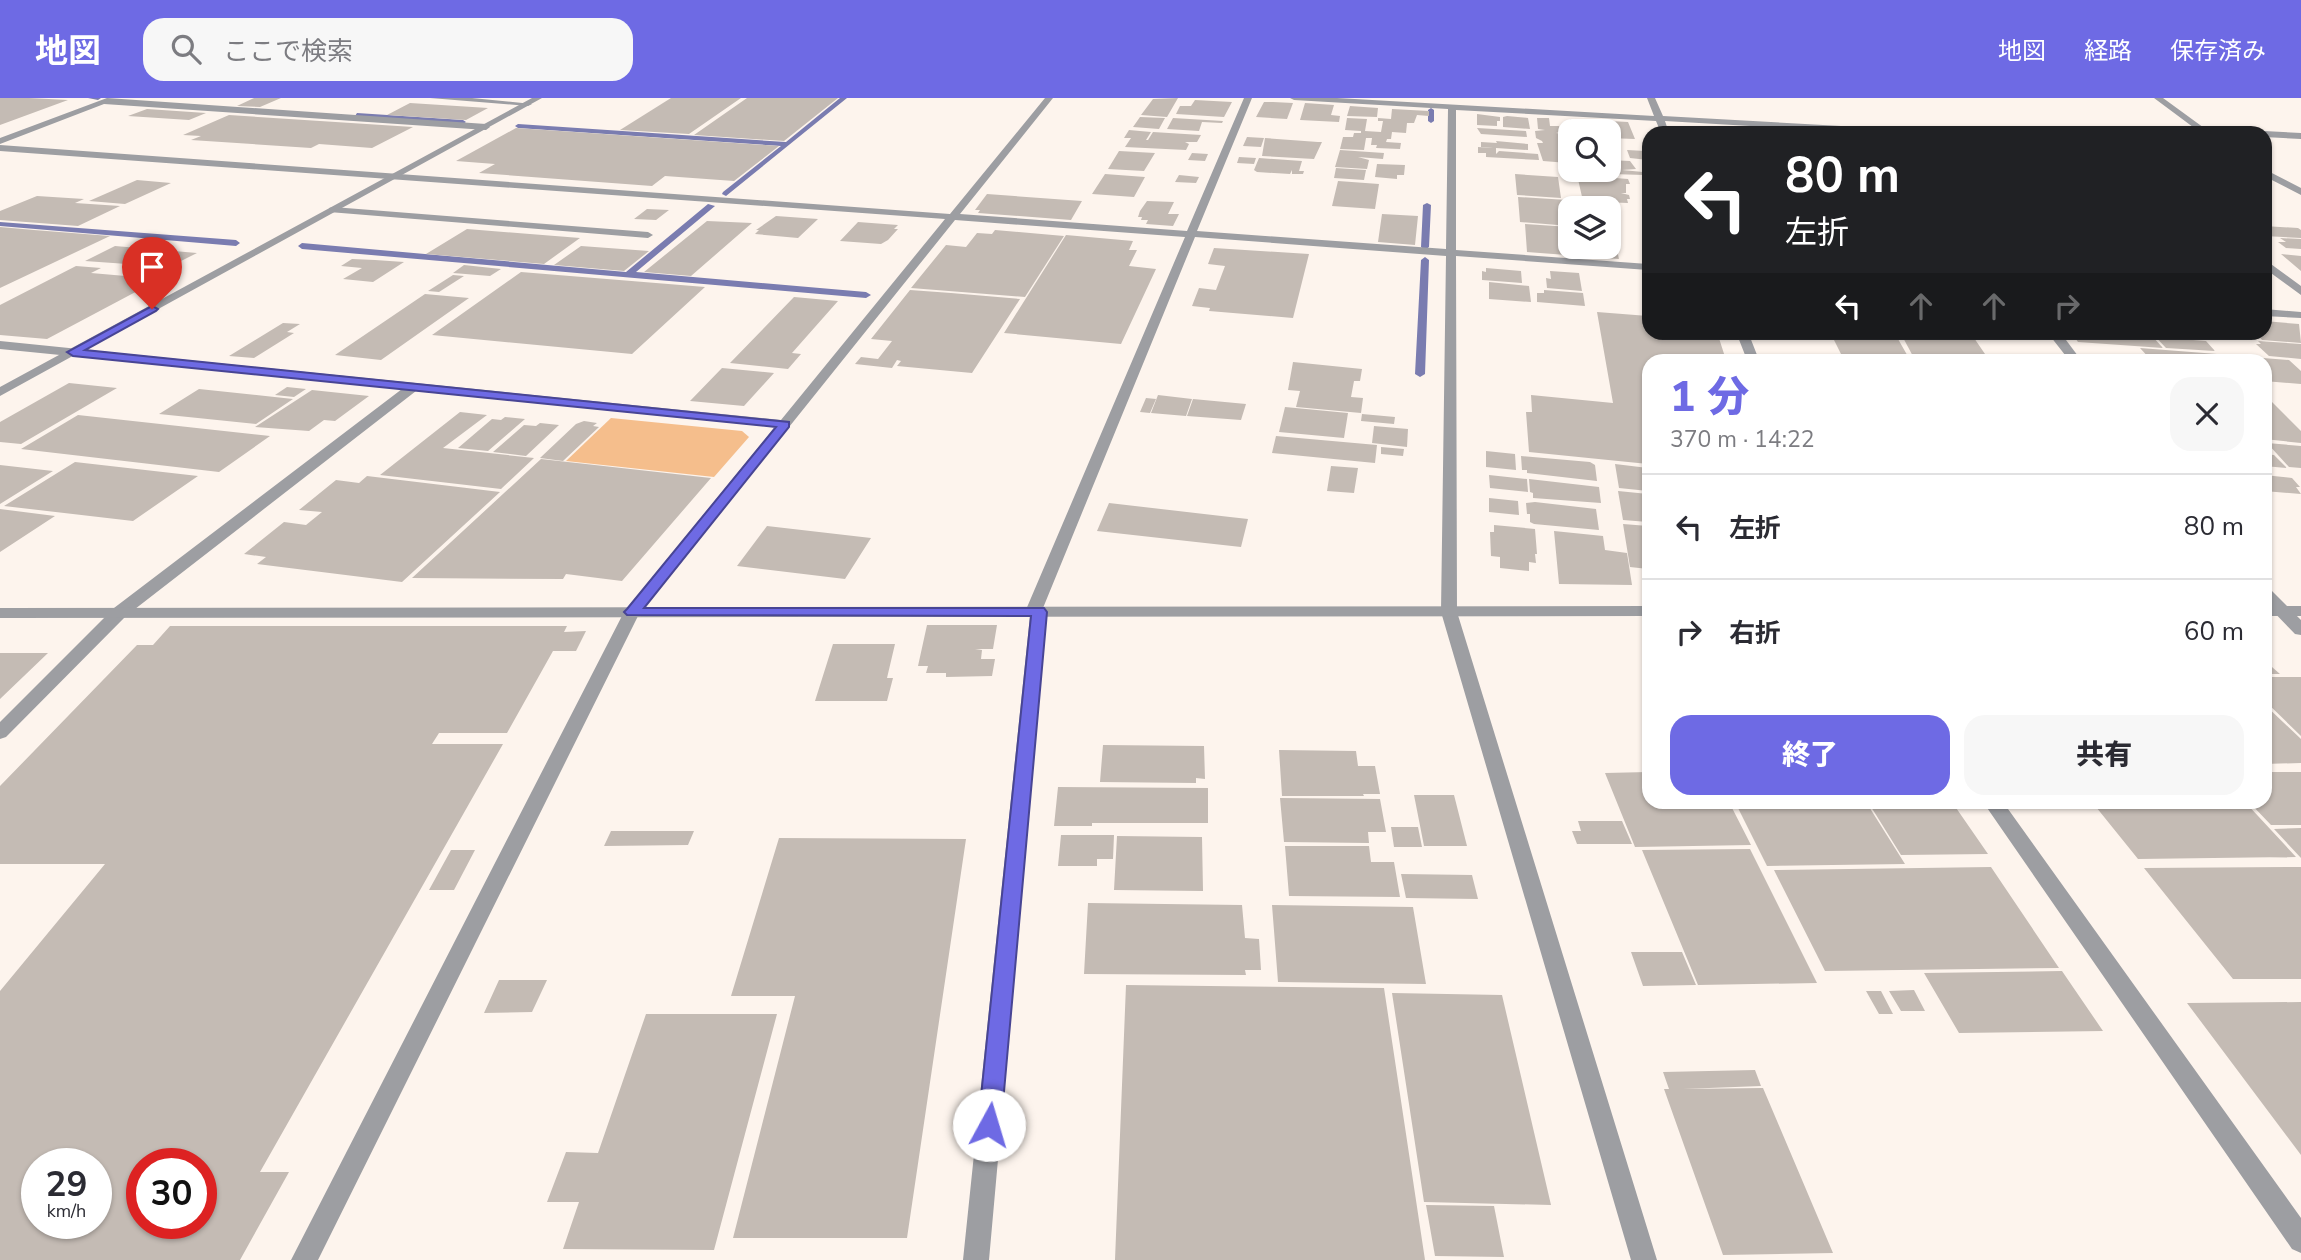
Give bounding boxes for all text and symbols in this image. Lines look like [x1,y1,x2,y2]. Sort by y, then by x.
search box [143,18,633,81]
text: 地図 [35,29,101,74]
icon: search [167,30,205,68]
text: ここで検索 [223,34,353,69]
text: 地図 [1998,35,2046,67]
text: 経路 [2084,35,2132,67]
text: 保存済み [2170,35,2266,67]
map controls [1558,119,1621,259]
button: search [1558,119,1621,182]
text: 80 m [1785,142,1900,209]
icon: left [1670,154,1761,245]
button: layers [1558,196,1621,259]
text: 左折 [1785,211,1849,254]
pin [122,237,182,309]
icon: arrive [133,248,171,286]
icon: left [1829,287,1867,325]
icon: ahead [1902,287,1940,325]
icon: ahead [1975,287,2013,325]
icon: right [2048,287,2086,325]
text: 1 分 [1670,369,1749,426]
button: close [2170,377,2244,451]
text: 370 m · 14:22 [1670,424,1815,455]
icon: left [1670,508,1708,546]
text: 80 m [2184,509,2244,544]
text: 左折 [1729,511,1781,546]
icon: right [1670,613,1708,651]
text: 60 m [2184,614,2244,649]
text: 右折 [1729,616,1781,651]
button: 終了 [1670,715,1950,795]
button: 共有 [1964,715,2244,795]
position arrow [952,1088,1026,1162]
speed limit sign: 30 [126,1148,217,1239]
text: 29 [45,1161,88,1208]
text: km/h [47,1199,86,1223]

